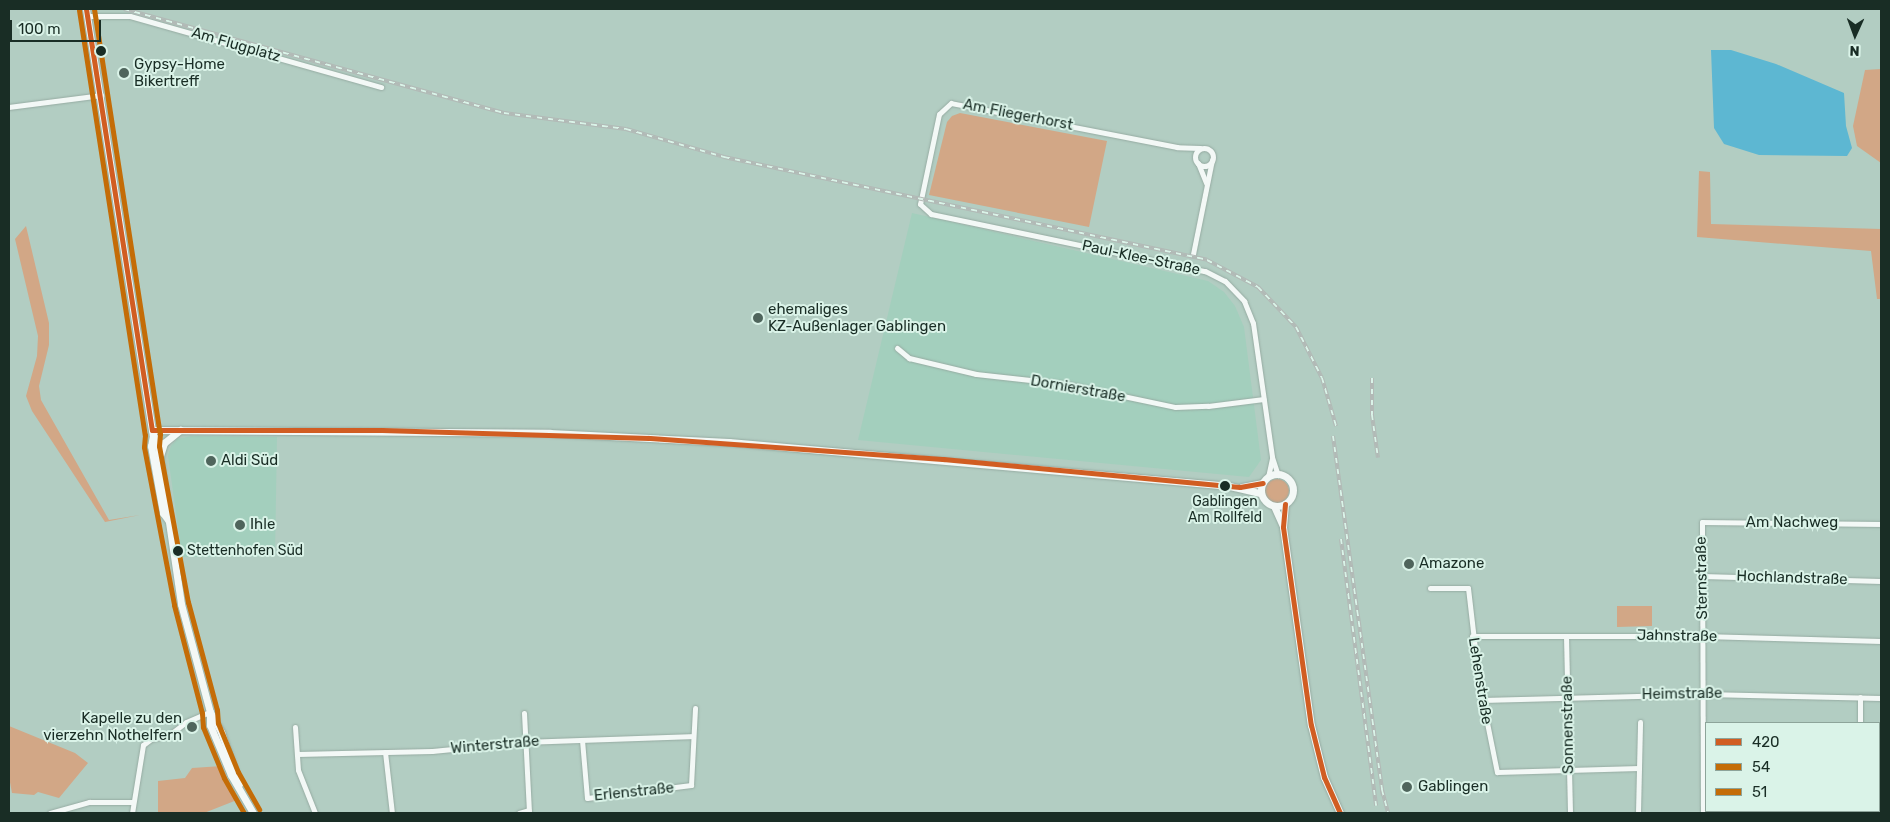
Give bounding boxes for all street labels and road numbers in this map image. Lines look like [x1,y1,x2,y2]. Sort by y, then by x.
street label: Am Flugplatz [189,24,283,66]
street label: Am Fliegerhorst [962,96,1074,134]
street label: Paul-Klee-Straße [1080,237,1202,279]
street label: Dornierstraße [1029,372,1127,406]
street label: Am Nachweg [1746,514,1838,532]
street label: Sternstraße [1692,536,1712,620]
street label: Hochlandstraße [1736,567,1848,589]
street label: Jahnstraße [1637,626,1717,646]
street label: Lehenstraße [1464,636,1496,726]
street label: Sonnenstraße [1558,676,1578,774]
street label: Heimstraße [1642,684,1722,704]
street label: Winterstraße [450,732,540,758]
street label: Erlenstraße [593,779,675,805]

